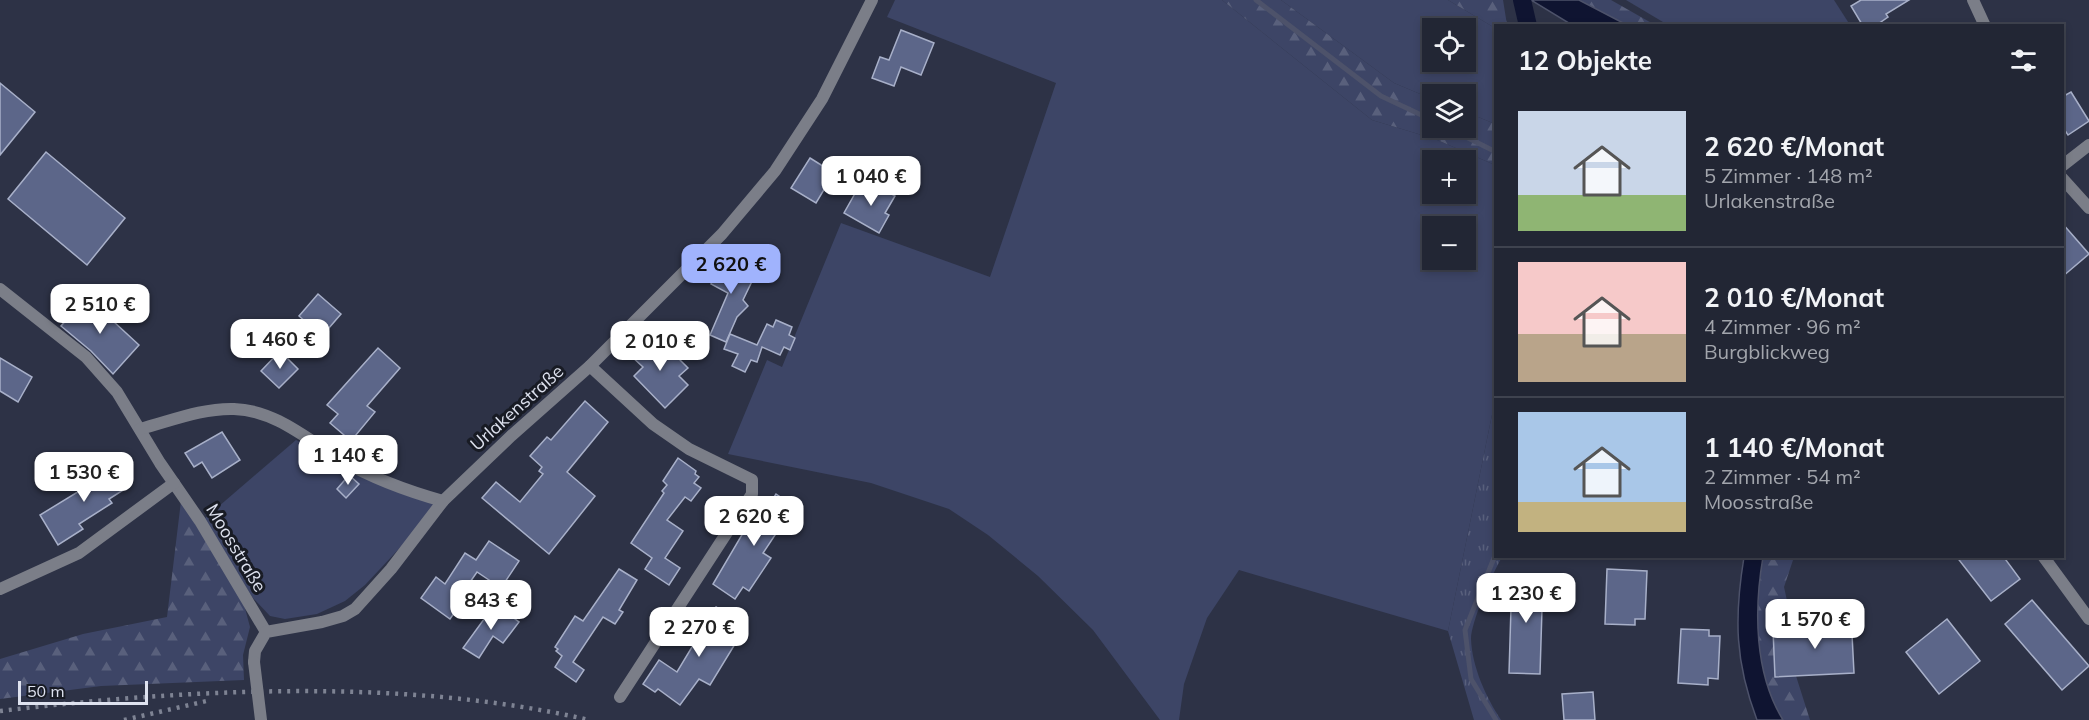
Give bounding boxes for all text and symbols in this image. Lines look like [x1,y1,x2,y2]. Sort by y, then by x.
map controls [1422,18,1476,270]
button: locate [1422,18,1476,72]
text: 12 Objekte [1518,44,1652,77]
icon: filters [2007,44,2040,77]
button: layers [1422,84,1476,138]
text: 2 620 €/Monat [1704,130,1884,163]
icon: home [1566,135,1638,207]
button: + [1422,150,1476,204]
pin: 1 040 € [816,156,926,207]
text: 1 040 € [836,163,906,188]
text: 5 Zimmer · 148 m² [1704,163,1873,188]
text: Urlakenstraße [1704,188,1835,213]
button: − [1422,216,1476,270]
pin: 2 620 € [676,244,786,295]
text: 2 620 € [696,251,766,276]
text: 2 010 €/Monat [1704,281,1884,314]
pin: 2 510 € [45,284,155,335]
icon: home [1566,286,1638,358]
text: 2 510 € [65,291,135,316]
text: 4 Zimmer · 96 m² [1704,314,1861,339]
pin: 1 460 € [225,319,335,370]
pin: 2 010 € [605,321,715,372]
text: 1 460 € [245,326,315,351]
text: 2 010 € [625,328,695,353]
text: Burgblickweg [1704,339,1830,364]
street label: Urlakenstraße [465,360,568,456]
text: 1 140 €/Monat [1704,431,1884,464]
pin: 1 140 € [293,435,403,486]
icon: home [1566,436,1638,508]
text: 1 140 € [313,442,383,467]
pin: 1 530 € [29,452,139,503]
text: 1 530 € [49,459,119,484]
text: 2 Zimmer · 54 m² [1704,464,1861,489]
text: Moosstraße [1704,489,1813,514]
pin: 2 620 € [699,496,809,547]
street label: Moosstraße [201,500,272,596]
text: 2 620 € [719,503,789,528]
pin: 1 230 € [1471,573,1581,624]
pin: 843 € [449,580,533,631]
text: 1 230 € [1491,580,1561,605]
text: 843 € [464,587,518,612]
pin: 1 570 € [1760,599,1870,650]
text: 1 570 € [1780,606,1850,631]
pin: 2 270 € [644,607,754,658]
text: 2 270 € [664,614,734,639]
scale bar [18,678,148,706]
text: 50 m [27,681,64,701]

